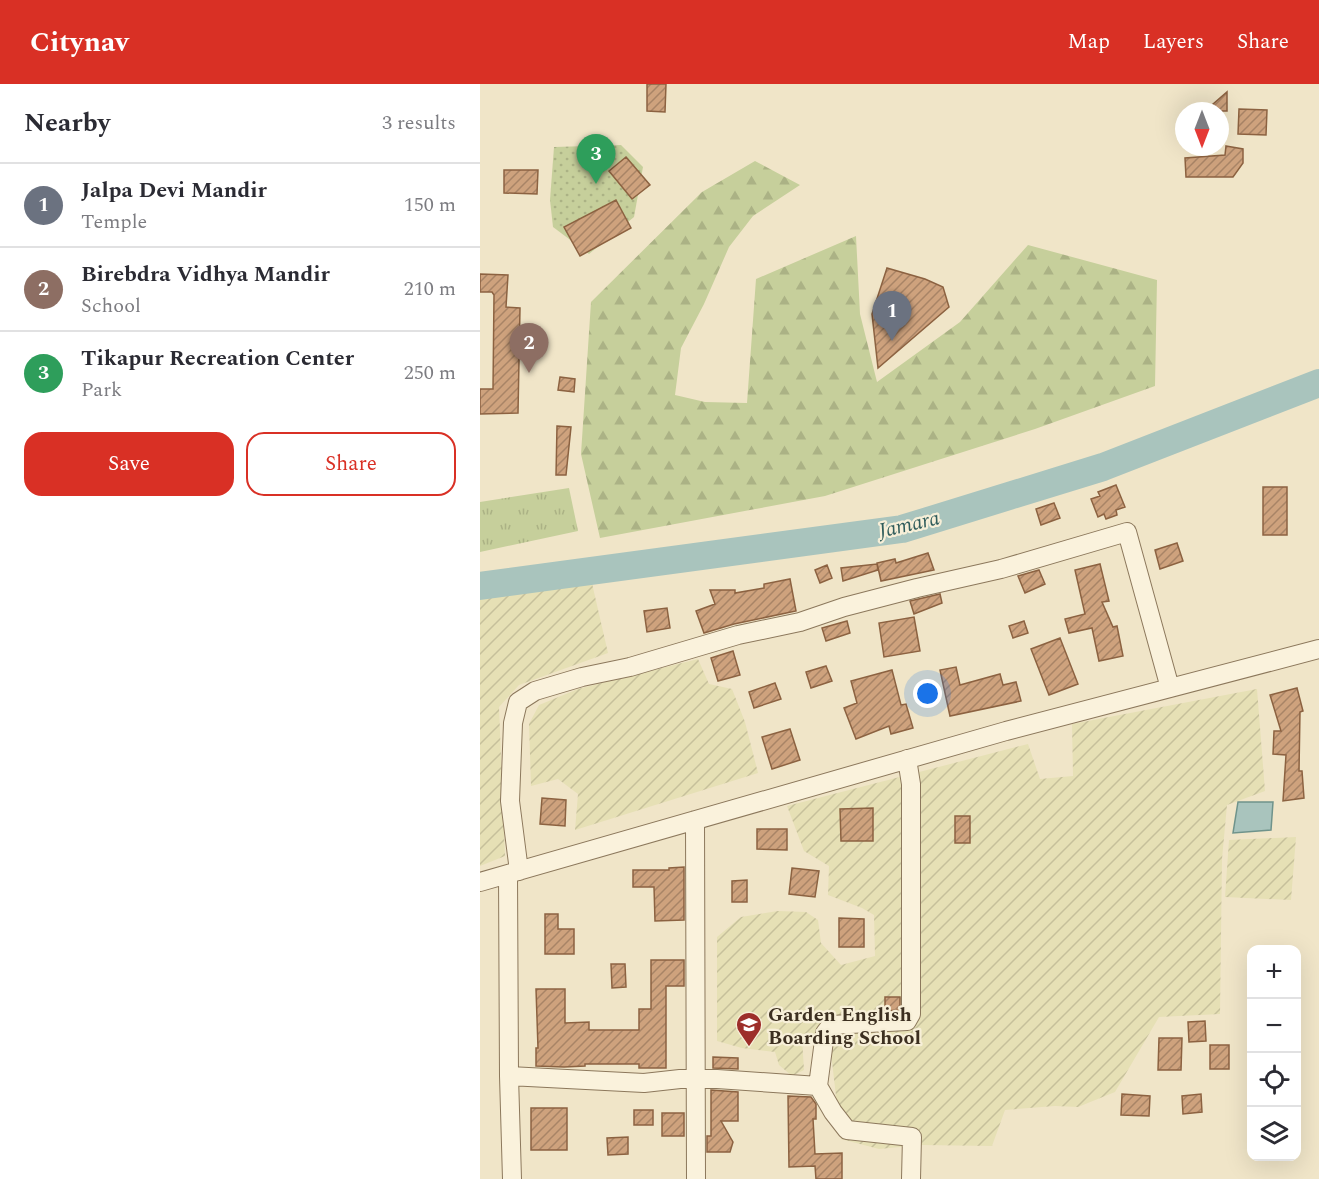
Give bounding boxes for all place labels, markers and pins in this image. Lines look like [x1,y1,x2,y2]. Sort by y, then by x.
pin: 3 [576,135,616,184]
pin: 1 [872,292,912,341]
pin: 2 [509,324,548,373]
place label: Garden English Boarding School [768,1000,921,1053]
school or university icon: Garden English Boarding School [734,1010,764,1048]

